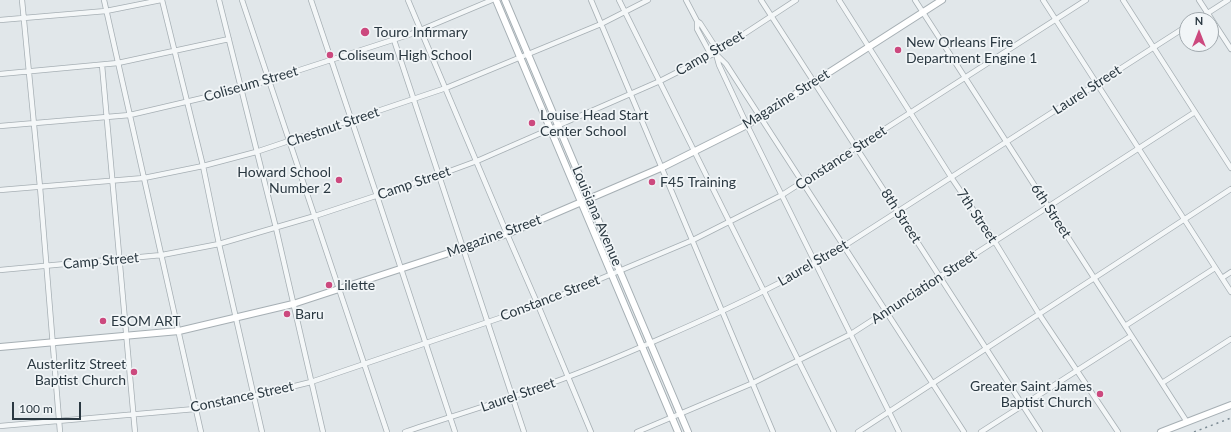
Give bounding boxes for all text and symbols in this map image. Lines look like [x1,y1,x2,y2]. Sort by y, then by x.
north arrow [1179,12,1219,52]
text: N [1195,14,1203,27]
place label: Touro Infirmary [374,24,468,40]
marker: Touro Infirmary [359,26,371,38]
street label: Camp Street [673,27,747,79]
place label: New Orleans Fire Department Engine 1 [906,34,1037,66]
marker: New Orleans Fire Department Engine 1 [893,45,903,55]
place label: Coliseum High School [338,47,472,63]
marker: Coliseum High School [325,50,335,60]
street label: Laurel Street [1050,62,1124,118]
street label: Coliseum Street [202,63,300,105]
street label: Magazine Street [739,66,833,132]
street label: Chestnut Street [285,103,381,151]
place label: Louise Head Start Center School [540,107,648,140]
marker: Louise Head Start Center School [527,118,537,128]
street label: Constance Street [792,122,890,194]
street label: Camp Street [375,163,453,203]
place label: Howard School Number 2 [237,164,331,196]
street label: Louisiana Avenue [568,164,626,268]
place label: F45 Training [660,174,736,190]
marker: Howard School Number 2 [334,175,344,185]
marker: F45 Training [647,177,657,187]
street label: 6th Street [1027,181,1075,241]
street label: 8th Street [877,186,925,246]
street label: 7th Street [953,186,1001,246]
street label: Magazine Street [444,211,544,261]
street label: Laurel Street [775,236,851,290]
street label: Annunciation Street [868,247,980,327]
street label: Camp Street [62,249,140,273]
street label: Constance Street [498,271,602,325]
place label: Lilette [337,277,375,293]
marker: Lilette [324,280,334,290]
place label: Baru [295,306,324,322]
marker: Baru [282,309,292,319]
place label: ESOM ART [111,313,181,329]
marker: ESOM ART [98,316,108,326]
place label: Austerlitz Street Baptist Church [27,356,126,388]
marker: Austerlitz Street Baptist Church [129,367,139,377]
street label: Laurel Street [478,374,558,416]
street label: Constance Street [189,378,295,416]
place label: Greater Saint James Baptist Church [970,378,1092,410]
marker: Greater Saint James Baptist Church [1095,389,1105,399]
scale bar [14,394,83,420]
text: 100 m [19,401,53,416]

